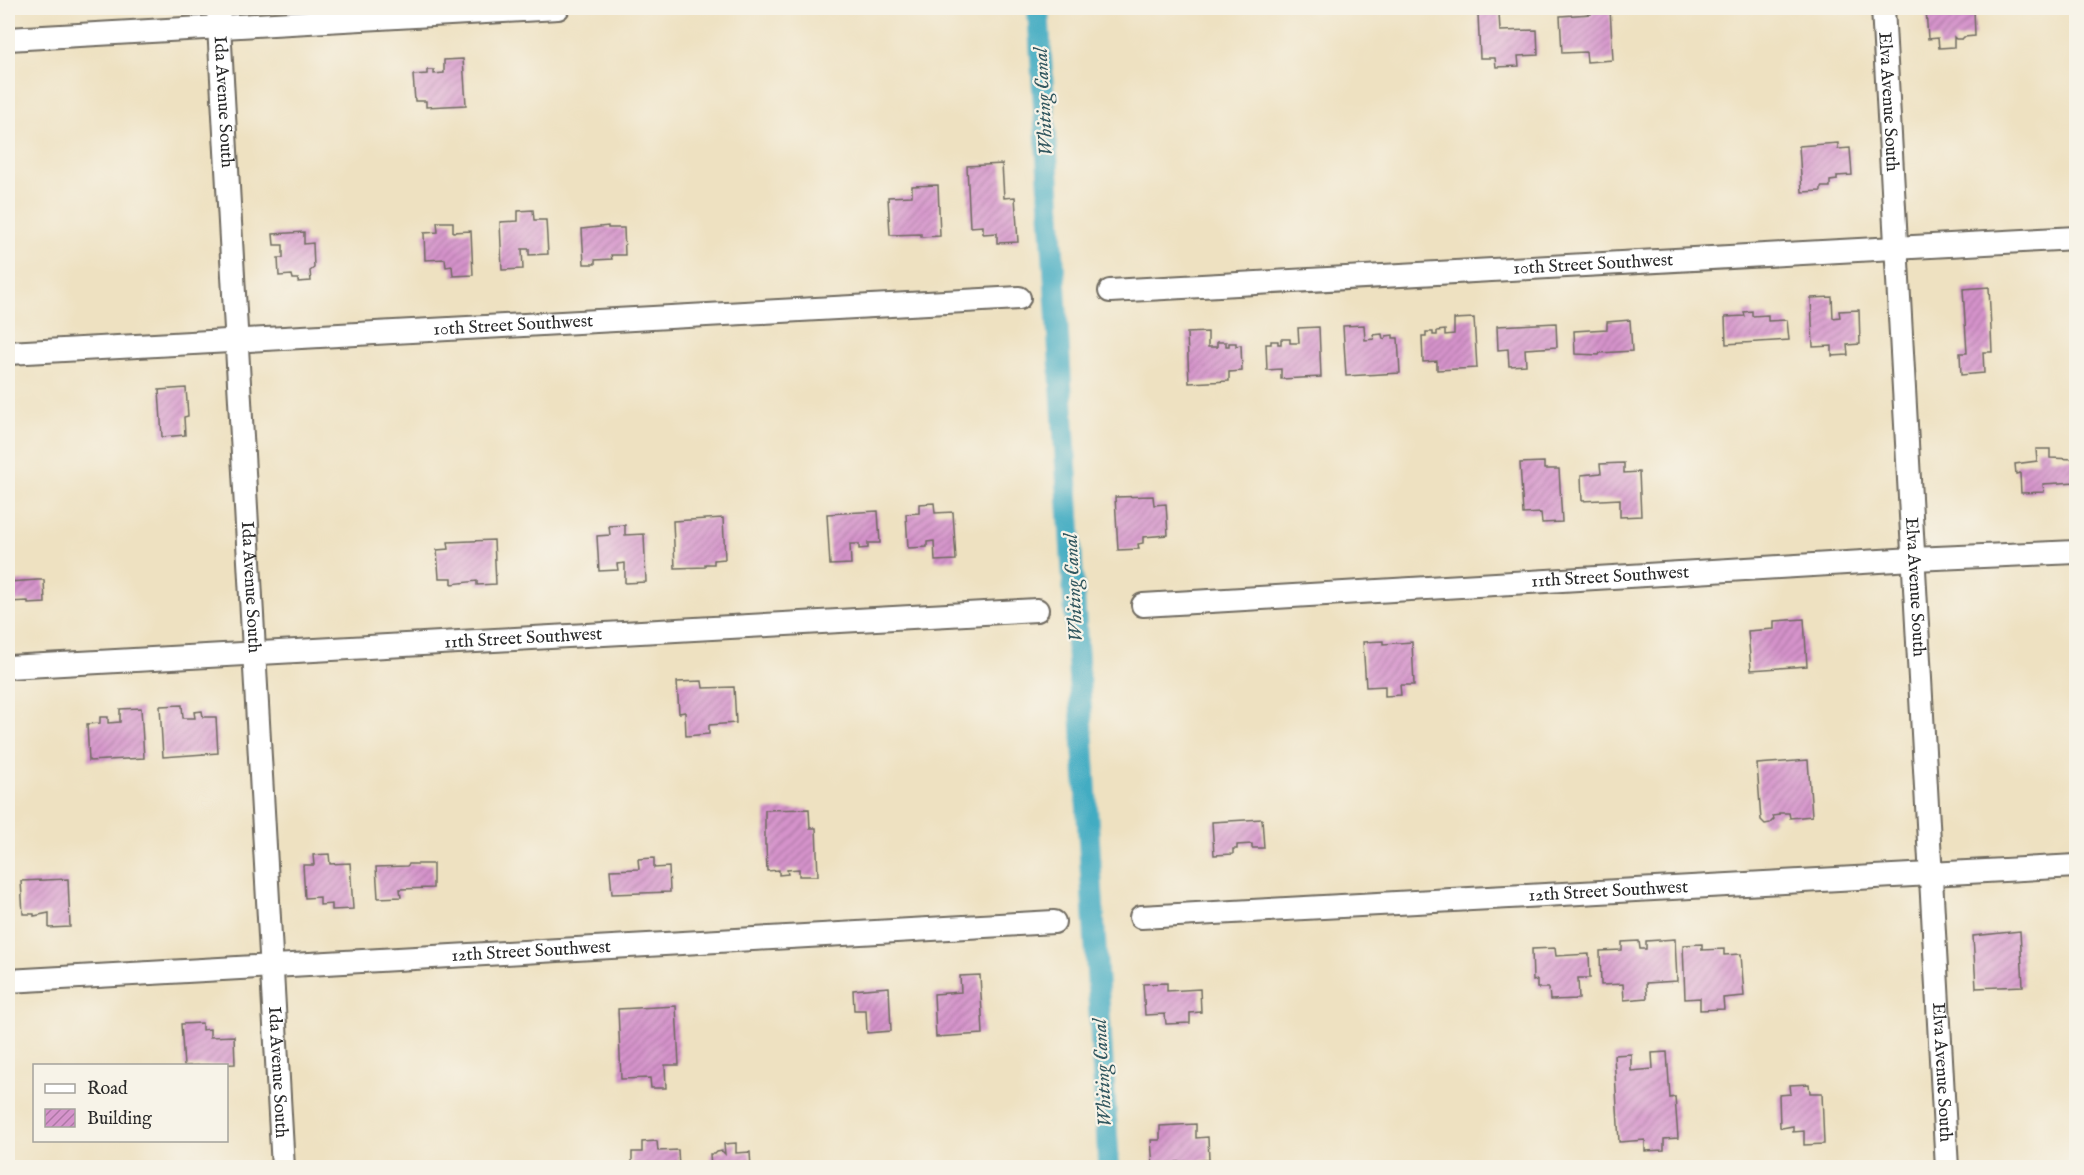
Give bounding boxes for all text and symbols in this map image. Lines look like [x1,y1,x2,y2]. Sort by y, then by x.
street label: Elva Avenue South [1873,31,1904,173]
street label: Ida Avenue South [208,35,238,169]
water label: Whiting Canal [1029,45,1060,157]
street label: 10th Street Southwest [1513,249,1674,280]
street label: 10th Street Southwest [433,310,594,341]
street label: Elva Avenue South [1900,517,1930,658]
street label: Ida Avenue South [235,521,266,654]
water label: Whiting Canal [1059,531,1090,643]
street label: 11th Street Southwest [1531,561,1690,593]
street label: 11th Street Southwest [444,623,603,654]
street label: 12th Street Southwest [1528,876,1689,907]
street label: 12th Street Southwest [451,936,612,967]
street label: Elva Avenue South [1926,1002,1957,1143]
street label: Ida Avenue South [262,1006,293,1139]
water label: Whiting Canal [1088,1016,1119,1128]
legend [33,1064,228,1142]
text: Road [87,1078,128,1101]
text: Building [87,1108,152,1131]

